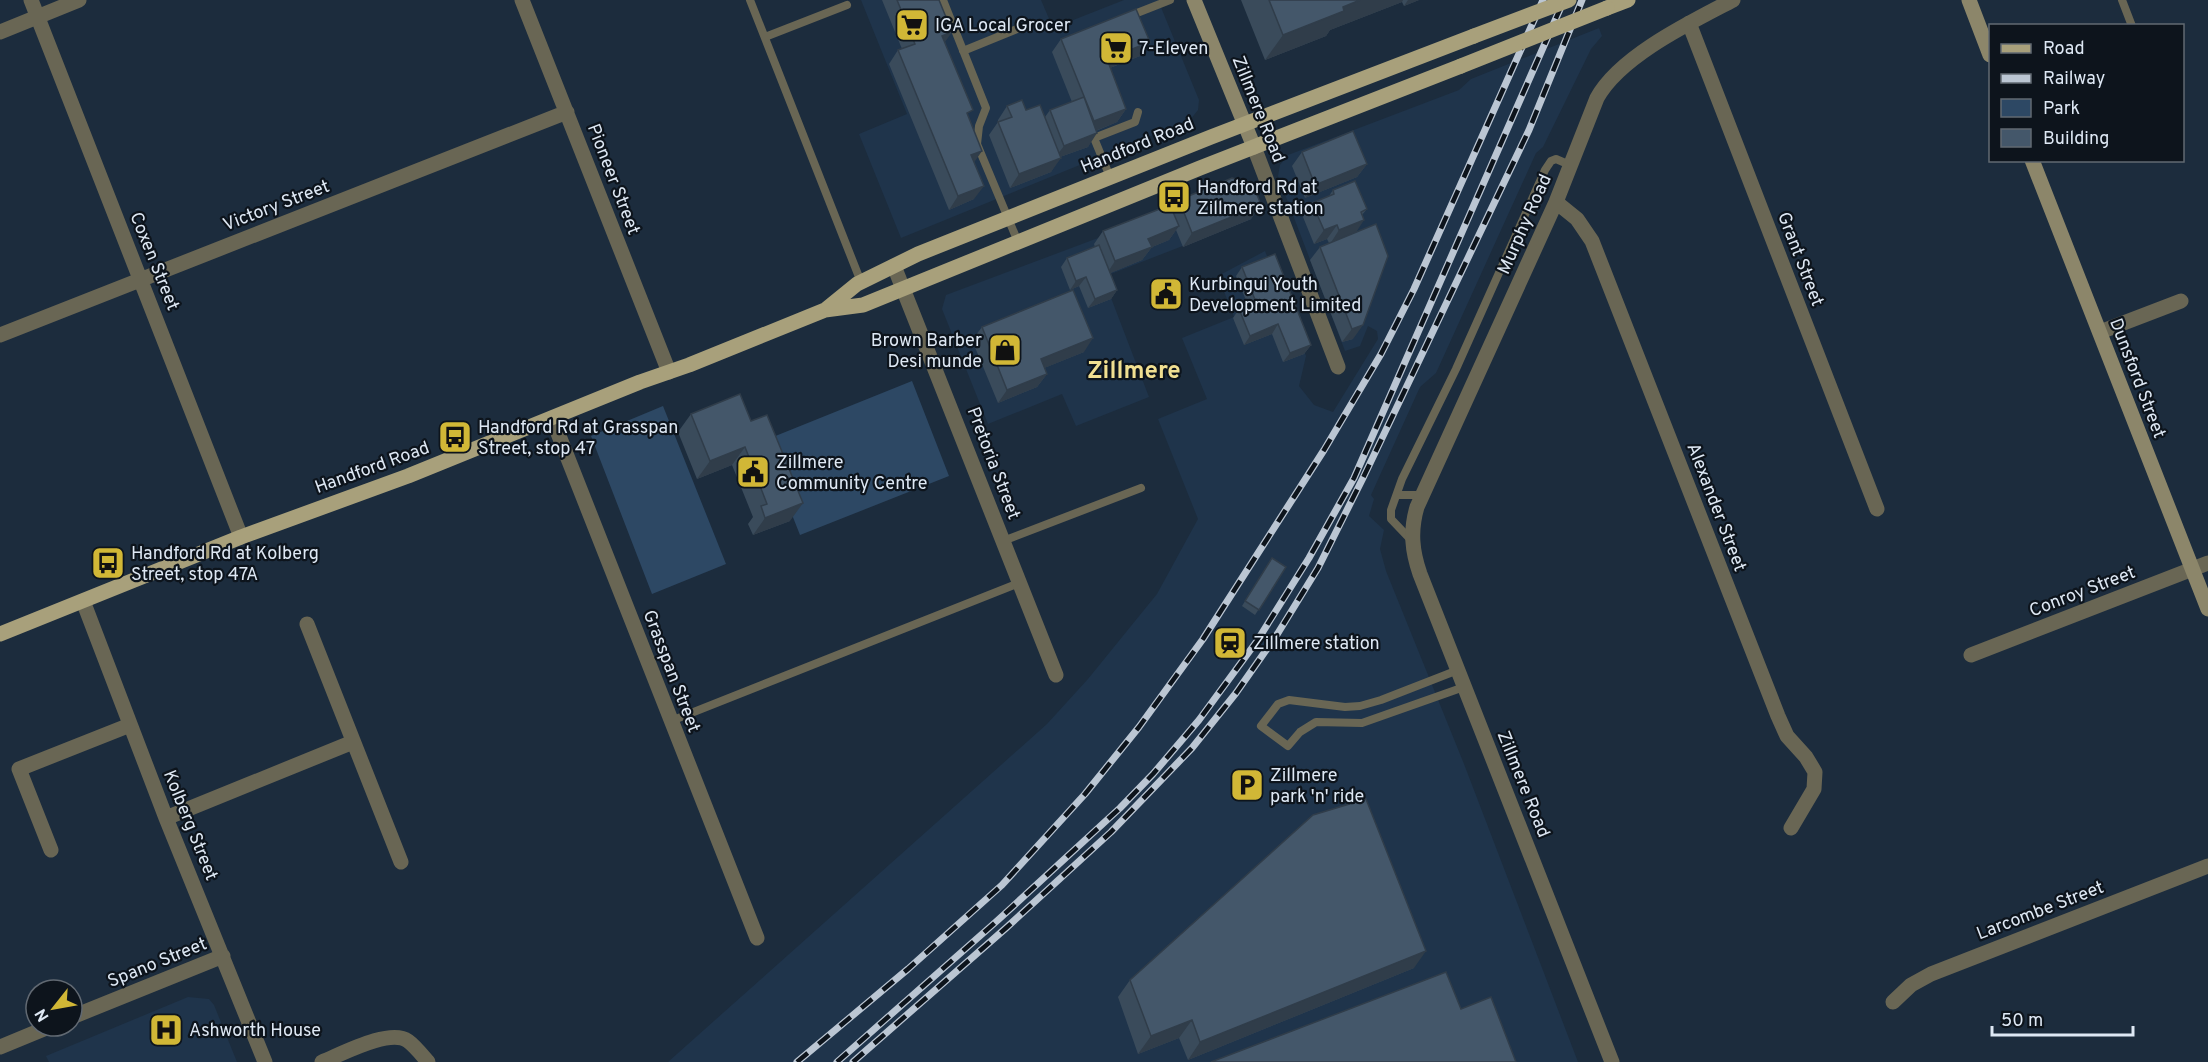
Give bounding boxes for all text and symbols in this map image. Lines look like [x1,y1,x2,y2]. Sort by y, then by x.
supermarket icon: IGA Local Grocer [894,7,930,43]
place label: IGA Local Grocer [935,15,1071,38]
legend [1989,24,2184,162]
supermarket icon: 7-Eleven [1098,30,1134,66]
place label: 7-Eleven [1139,38,1208,61]
text: Road [2043,38,2085,61]
street label: Zillmere Road [1226,53,1289,166]
text: Railway [2043,68,2105,91]
text: Park [2043,98,2080,121]
street label: Handford Road [1077,113,1198,180]
street label: Pioneer Street [581,121,644,238]
text: Building [2043,128,2109,151]
street label: Murphy Road [1493,171,1558,278]
street label: Victory Street [220,176,333,237]
place label: Handford Rd at Zillmere station [1197,177,1324,221]
bus stop icon: Handford Rd at Zillmere station [1156,179,1192,215]
street label: Coxen Street [123,209,184,314]
street label: Grant Street [1771,209,1828,310]
place label: Kurbingui Youth Development Limited [1189,274,1361,318]
public building icon: Kurbingui Youth Development Limited [1148,276,1184,312]
street label: Dunsford Street [2103,315,2170,442]
place label: Brown Barber Desi munde [871,330,982,374]
shop icon: Brown Barber Desi munde [987,332,1023,368]
district label: Zillmere [1087,357,1181,387]
street label: Pretoria Street [961,404,1025,523]
place label: Handford Rd at Grasspan Street, stop 47 [478,417,678,461]
bus stop icon: Handford Rd at Grasspan Street, stop 47 [437,419,473,455]
street label: Handford Road [312,437,433,500]
street label: Alexander Street [1681,440,1751,575]
place label: Zillmere Community Centre [776,452,927,496]
public building icon: Zillmere Community Centre [735,454,771,490]
place label: Handford Rd at Kolberg Street, stop 47A [131,543,319,587]
bus stop icon: Handford Rd at Kolberg Street, stop 47A [90,545,126,581]
street label: Conroy Street [2026,562,2139,623]
street label: Grasspan Street [637,607,705,736]
station icon: Zillmere station [1212,625,1248,661]
place label: Zillmere station [1253,633,1380,656]
street label: Zillmere Road [1491,728,1554,841]
place label: Zillmere park 'n' ride [1270,765,1364,809]
street label: Kolberg Street [157,767,222,884]
parking icon: Zillmere park 'n' ride [1229,767,1265,803]
street label: Larcombe Street [1974,877,2107,946]
street label: Spano Street [105,933,211,994]
north arrow [24,978,84,1038]
scale bar [1992,999,2133,1037]
text: N [31,1005,54,1025]
text: 50 m [2001,1010,2043,1033]
hospital icon: Ashworth House [148,1012,184,1048]
place label: Ashworth House [189,1020,321,1043]

